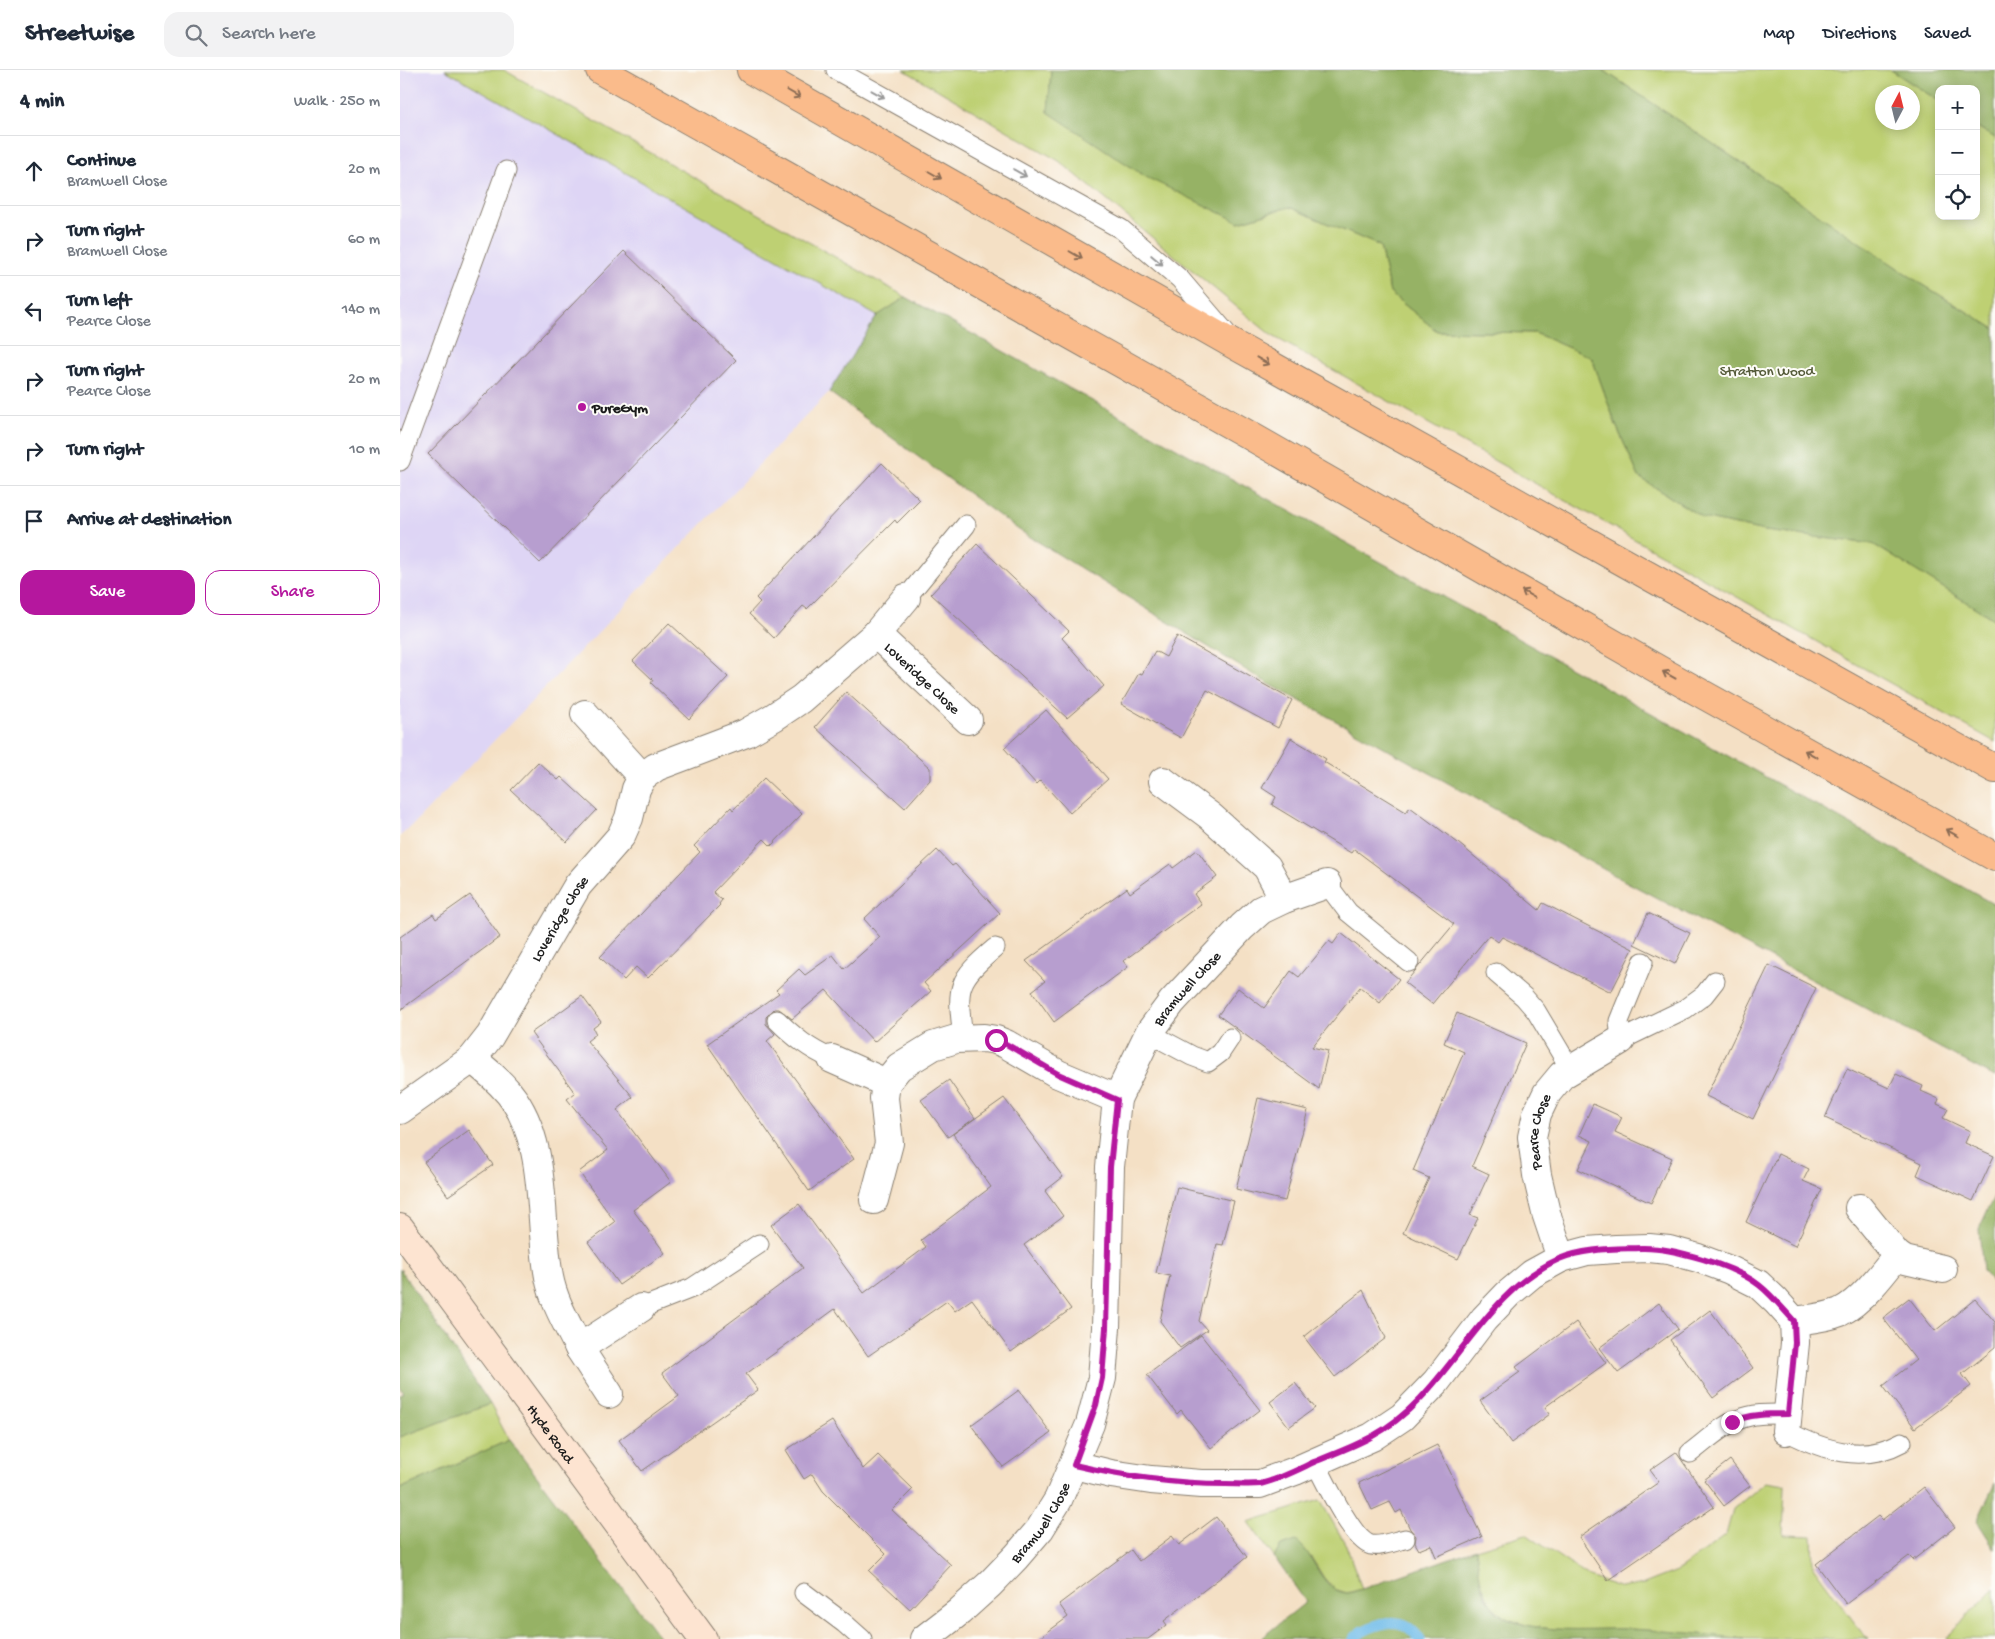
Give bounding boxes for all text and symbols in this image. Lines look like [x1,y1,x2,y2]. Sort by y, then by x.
search box [164,12,514,57]
text: Streetwise [25,20,134,49]
icon: search [182,21,210,49]
text: Search here [222,23,316,46]
text: Map [1763,24,1795,45]
text: Directions [1823,24,1896,45]
text: Saved [1924,24,1970,45]
north arrow [1875,85,1920,130]
map controls [1935,85,1980,220]
button: + [1935,85,1980,130]
one-way arrow [786,89,801,99]
one-way arrow [871,89,886,99]
text: 4 min [20,90,64,115]
text: Walk · 250 m [294,93,380,112]
button: − [1935,130,1980,175]
text: Continue [67,150,136,173]
icon: ahead [20,157,48,185]
text: 20 m [348,161,380,180]
one-way arrow [1013,168,1028,178]
one-way arrow [927,170,941,180]
text: Bramwell Close [67,173,167,192]
button: locate [1935,175,1980,220]
text: Turn right [67,220,143,243]
icon: right [20,227,48,255]
text: 60 m [348,231,380,250]
text: Bramwell Close [67,243,167,262]
one-way arrow [1068,251,1083,260]
one-way arrow [1150,254,1163,265]
text: Turn left [67,290,131,313]
icon: left [20,297,48,325]
text: 140 m [342,301,380,320]
text: Pearce Close [67,313,151,332]
one-way arrow [1255,357,1270,366]
text: Turn right [67,360,143,383]
park label: Stratton Wood [1720,363,1815,381]
icon: right [20,367,48,395]
text: 20 m [348,371,380,390]
text: Pearce Close [67,383,151,402]
place label: PureGym [591,400,648,418]
marker: PureGym [576,401,588,413]
icon: right [20,437,48,465]
text: Turn right [67,439,143,462]
text: 10 m [349,441,380,460]
icon: arrive [20,507,48,535]
text: Arrive at destination [67,509,231,532]
button: Save [20,570,195,615]
button: Share [205,570,380,615]
one-way arrow [1520,589,1535,599]
street label: Loveridge Close [880,639,963,719]
one-way arrow [1662,669,1676,679]
one-way arrow [1803,749,1818,759]
one-way arrow [1946,828,1960,838]
street label: Loveridge Close [528,872,593,966]
street label: Bramwell Close [1150,948,1226,1031]
route start [985,1029,1008,1052]
street label: Pearce Close [1525,1091,1556,1172]
street label: Hyde Road [522,1401,578,1468]
route end [1721,1411,1744,1434]
street label: Bramwell Close [1007,1480,1075,1569]

